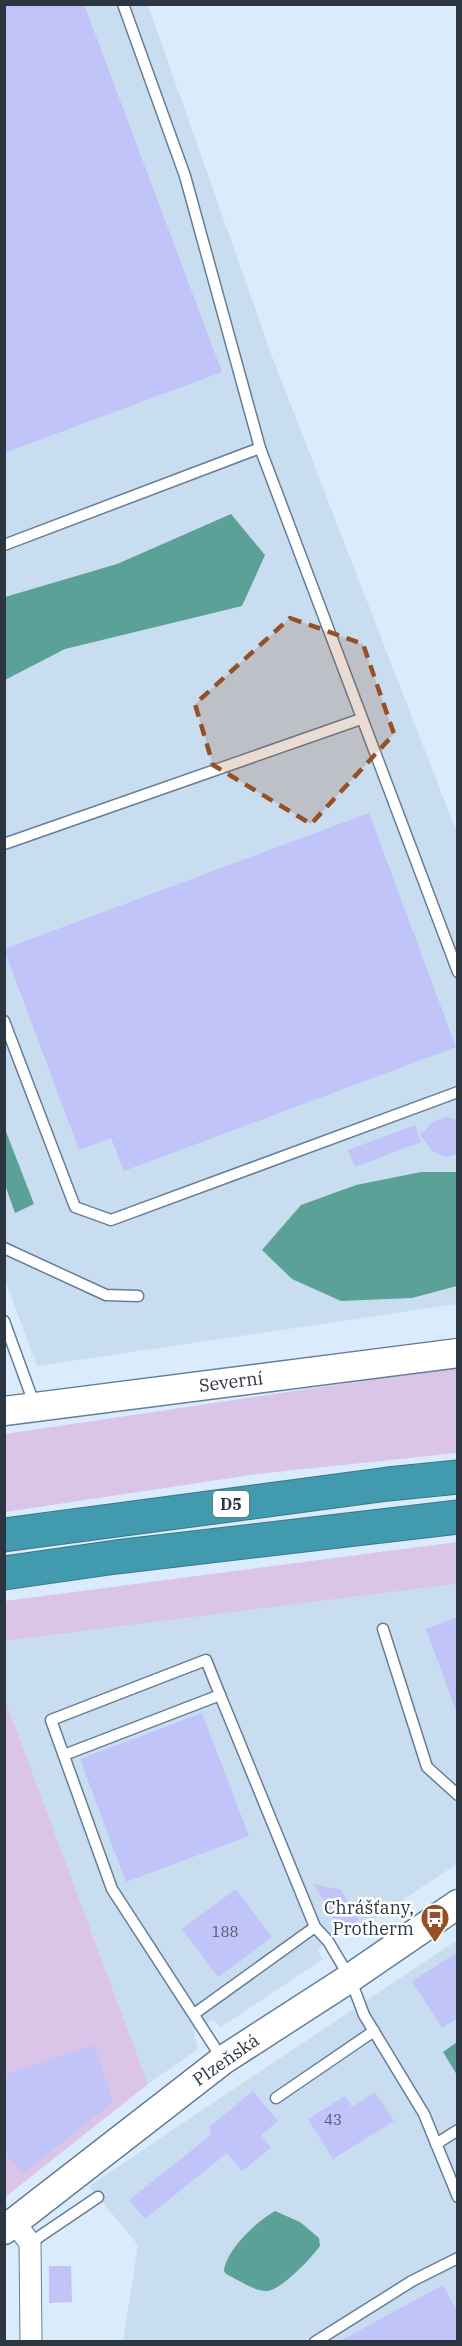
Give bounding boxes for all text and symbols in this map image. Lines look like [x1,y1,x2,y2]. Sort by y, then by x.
street label: Severní [198,1366,265,1397]
road number: D5 [213,1491,249,1517]
place label: Chrášťany, Protherm [324,1896,414,1940]
bus stop icon: Chrášťany, Protherm [419,1902,451,1944]
house number: 188 [211,1922,239,1941]
street label: Plzeňská [188,2028,264,2091]
house number: 43 [324,2110,342,2129]

